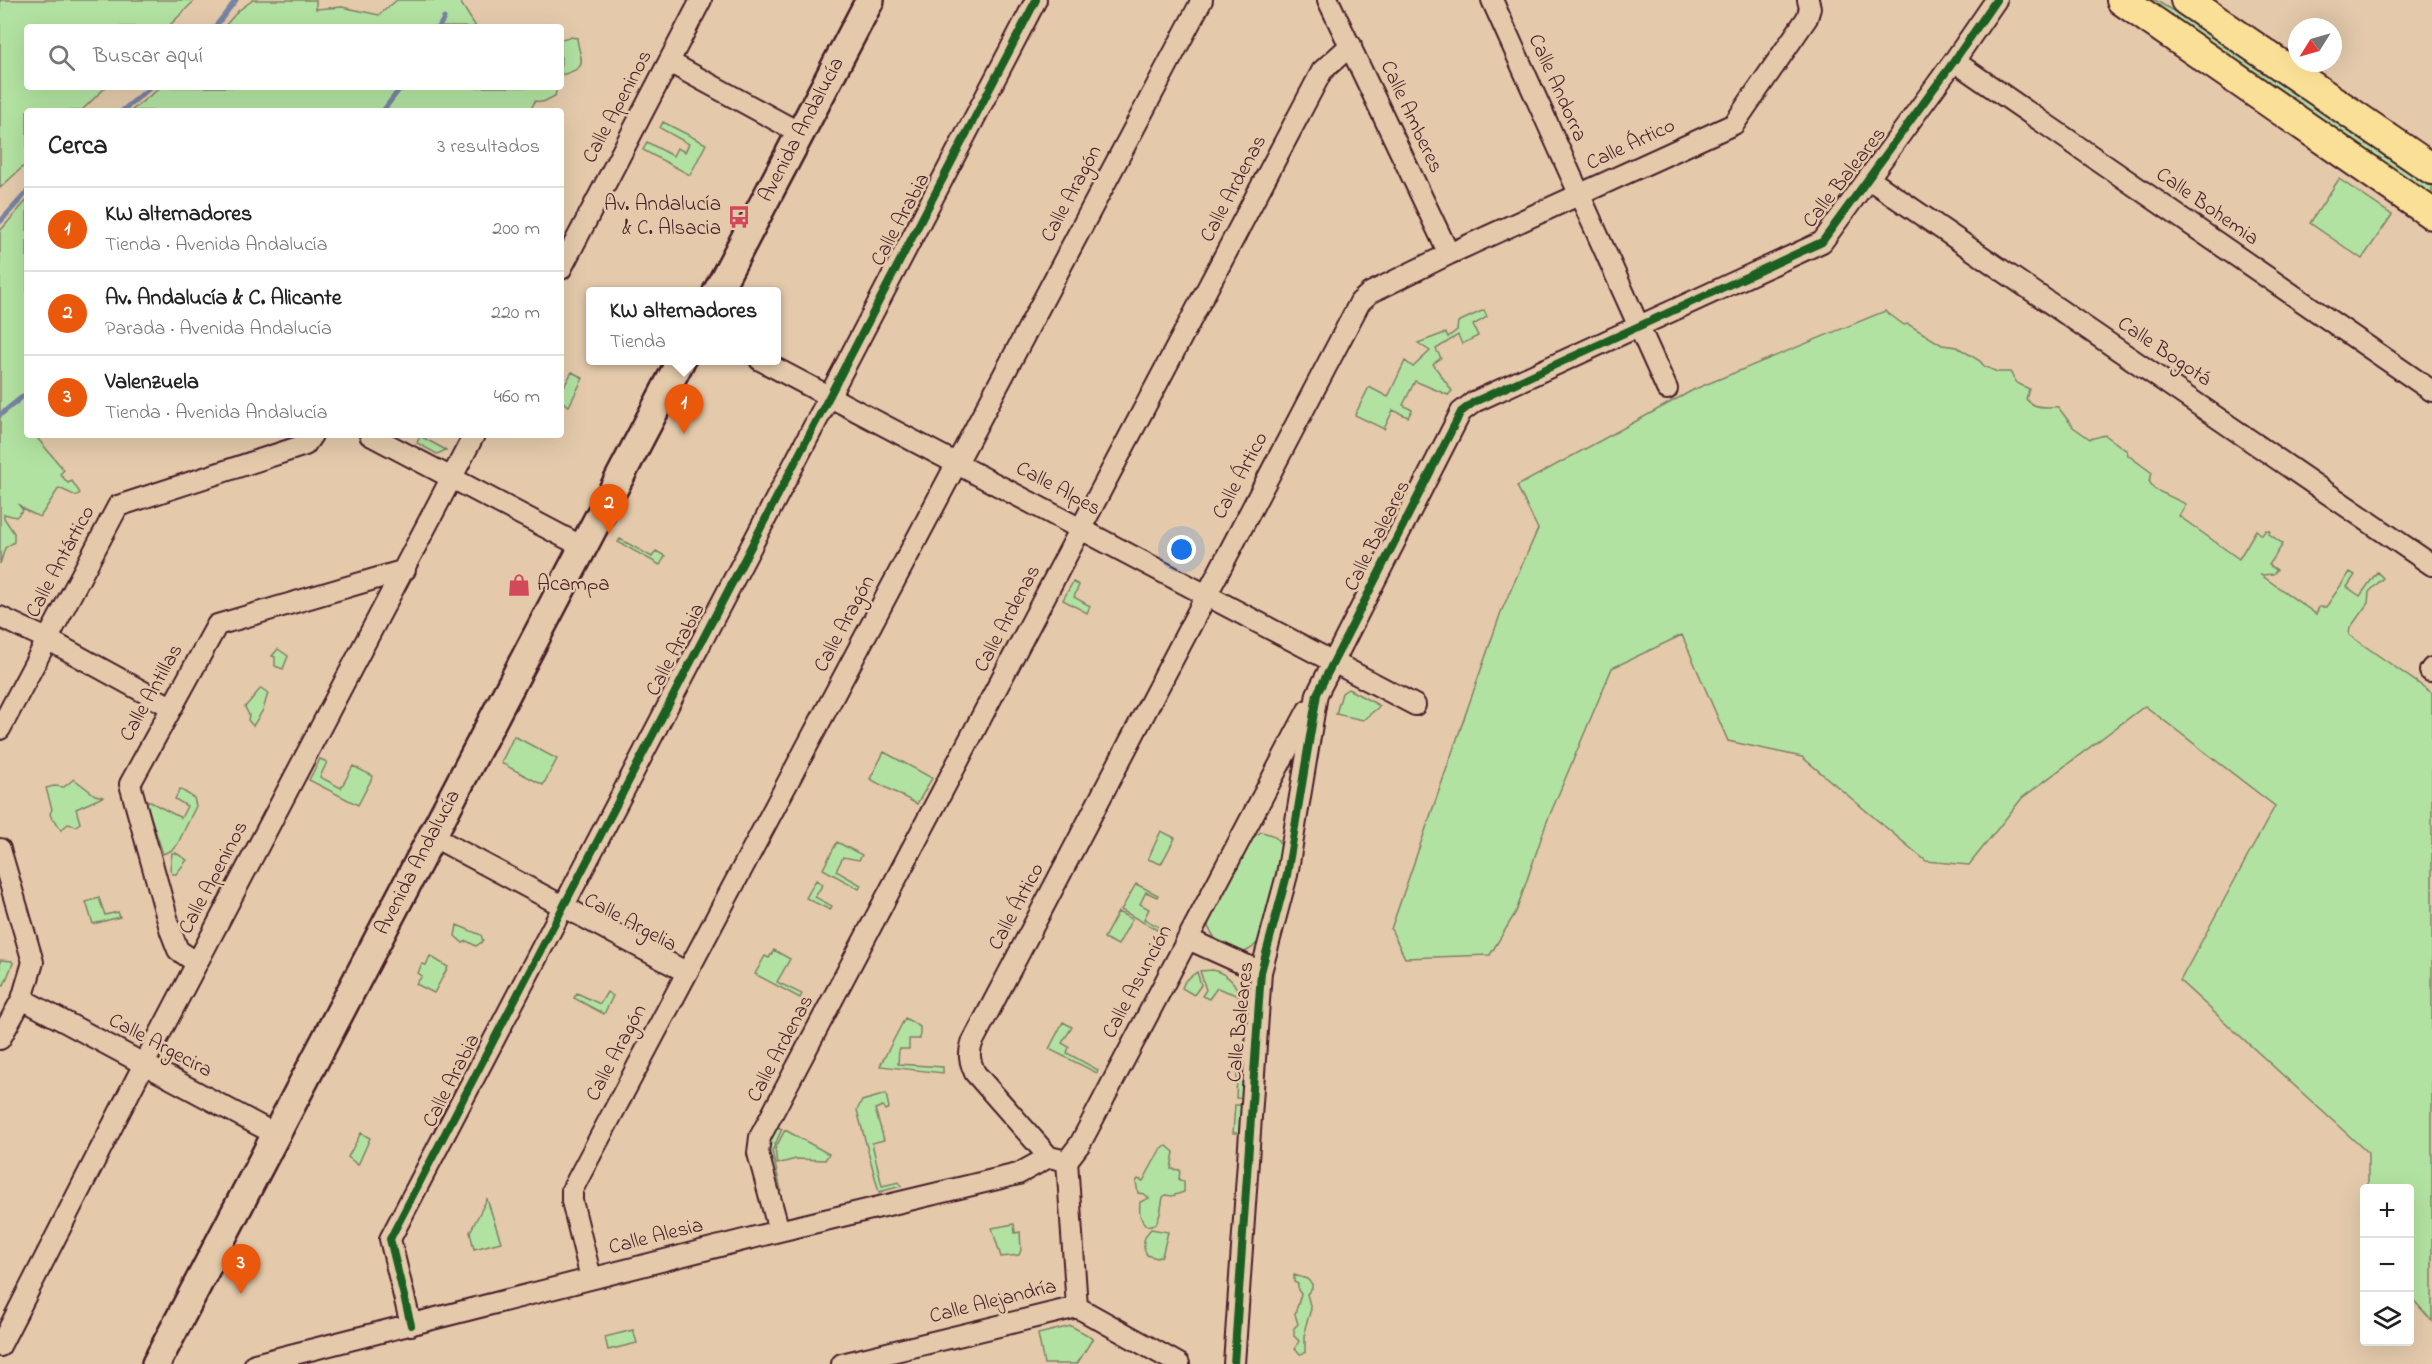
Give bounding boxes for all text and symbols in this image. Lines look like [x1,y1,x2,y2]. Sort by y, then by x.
north arrow [2288,18,2342,72]
search box [24,24,564,90]
street label: Calle Andorra [1520,29,1594,147]
icon: search [45,41,78,74]
text: Buscar aquí [93,41,203,73]
street label: Calle Apeninos [576,45,660,169]
street label: Avenida Andalucía [752,52,852,208]
street label: Calle Amberes [1372,56,1450,178]
street label: Calle Ártico [1581,110,1681,179]
street label: Calle Baleares [1796,121,1894,235]
text: Cerca [48,128,108,166]
street label: Calle Ardenas [1193,130,1275,248]
text: 3 resultados [437,133,540,162]
street label: Calle Aragón [1034,140,1112,249]
street label: Calle Bohemia [2149,160,2265,254]
street label: Calle Arabia [864,168,938,272]
place label: Av. Andalucía & C. Alsacia [604,190,721,244]
text: KW alternadores [105,199,252,231]
bus stop icon: Av. Andalucía & C. Alsacia [726,204,752,230]
text: 1 [64,215,71,244]
text: 200 m [492,215,540,244]
text: Tienda · Avenida Andalucía [105,231,328,260]
text: Av. Andalucía & C. Alicante [105,283,342,315]
popup [586,287,781,365]
text: KW alternadores [610,296,757,328]
text: 2 [63,299,72,328]
text: 220 m [491,299,540,328]
street label: Calle Bogotá [2110,309,2217,396]
text: Parada · Avenida Andalucía [105,315,332,344]
text: Tienda [610,328,666,357]
text: Valenzuela [105,367,199,399]
text: 3 [63,383,72,412]
text: 460 m [494,383,540,412]
pin: 1 [664,384,704,434]
text: Tienda · Avenida Andalucía [105,399,328,428]
street label: Calle Ártico [1205,426,1277,525]
street label: Calle Alpes [1010,454,1106,524]
street label: Calle Baleares [1337,475,1419,597]
pin: 2 [590,484,628,534]
street label: Calle Antártico [19,501,103,623]
your location [1167,535,1196,564]
street label: Calle Ardenas [967,560,1049,678]
place label: Acampa [537,570,610,600]
street label: Calle Aragón [807,570,885,679]
shop icon: Acampa [506,572,532,598]
street label: Calle Arabia [639,598,713,702]
street label: Calle Antillas [113,639,191,747]
street label: Avenida Andalucía [368,785,469,940]
street label: Calle Apeninos [172,816,256,940]
street label: Calle Ártico [981,857,1053,956]
street label: Calle Argelia [577,886,682,962]
street label: Calle Asunción [1095,920,1181,1044]
street label: Calle Baleares [1220,960,1262,1084]
street label: Calle Ardenas [740,990,822,1108]
street label: Calle Aragón [579,999,657,1108]
street label: Calle Argecira [102,1006,217,1088]
street label: Calle Arabia [416,1029,488,1133]
map controls [2360,1184,2414,1346]
button: + [2360,1184,2414,1238]
street label: Calle Alesia [606,1211,706,1263]
button: − [2360,1238,2414,1292]
pin: 3 [222,1244,260,1294]
street label: Calle Alejandría [926,1272,1060,1332]
button: layers [2360,1292,2414,1346]

